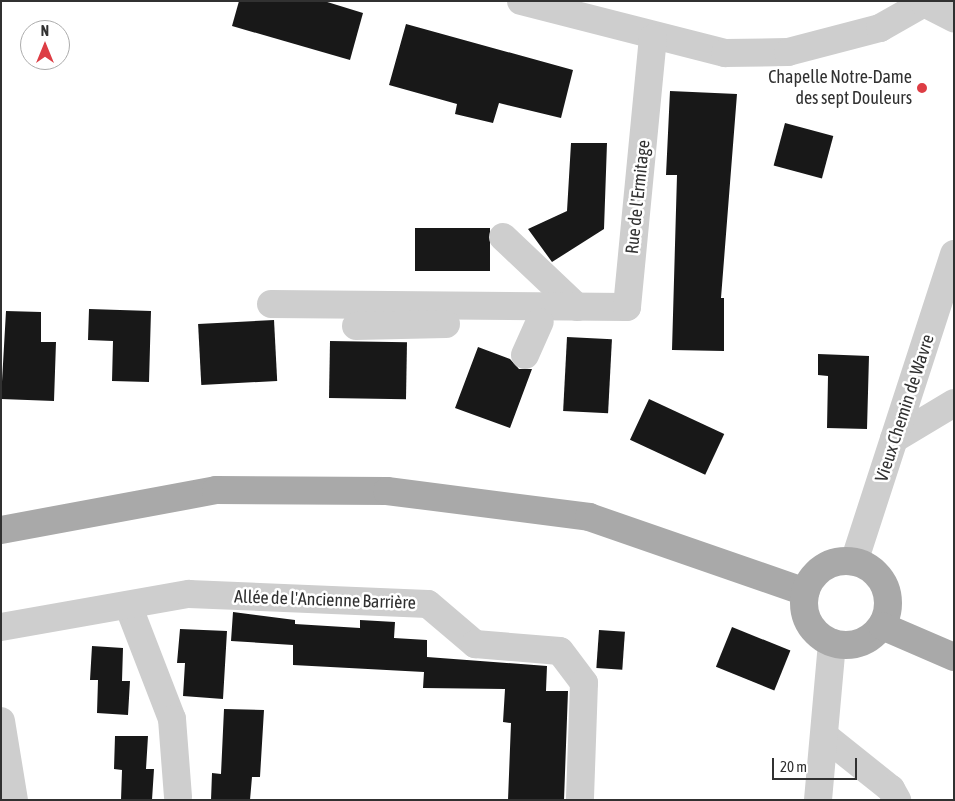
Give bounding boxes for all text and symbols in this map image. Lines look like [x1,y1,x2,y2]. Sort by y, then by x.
north arrow [20,20,70,70]
text: N [41,23,49,39]
place label: Chapelle Notre-Dame des sept Douleurs [768,67,912,110]
marker: Chapelle Notre-Dame des sept Douleurs [916,82,928,94]
street label: Rue de l'Ermitage [621,139,655,255]
street label: Vieux Chemin de Wavre [871,332,939,484]
street label: Allée de l'Ancienne Barrière [234,586,416,614]
scale bar [775,748,860,780]
text: 20 m [780,758,807,775]

